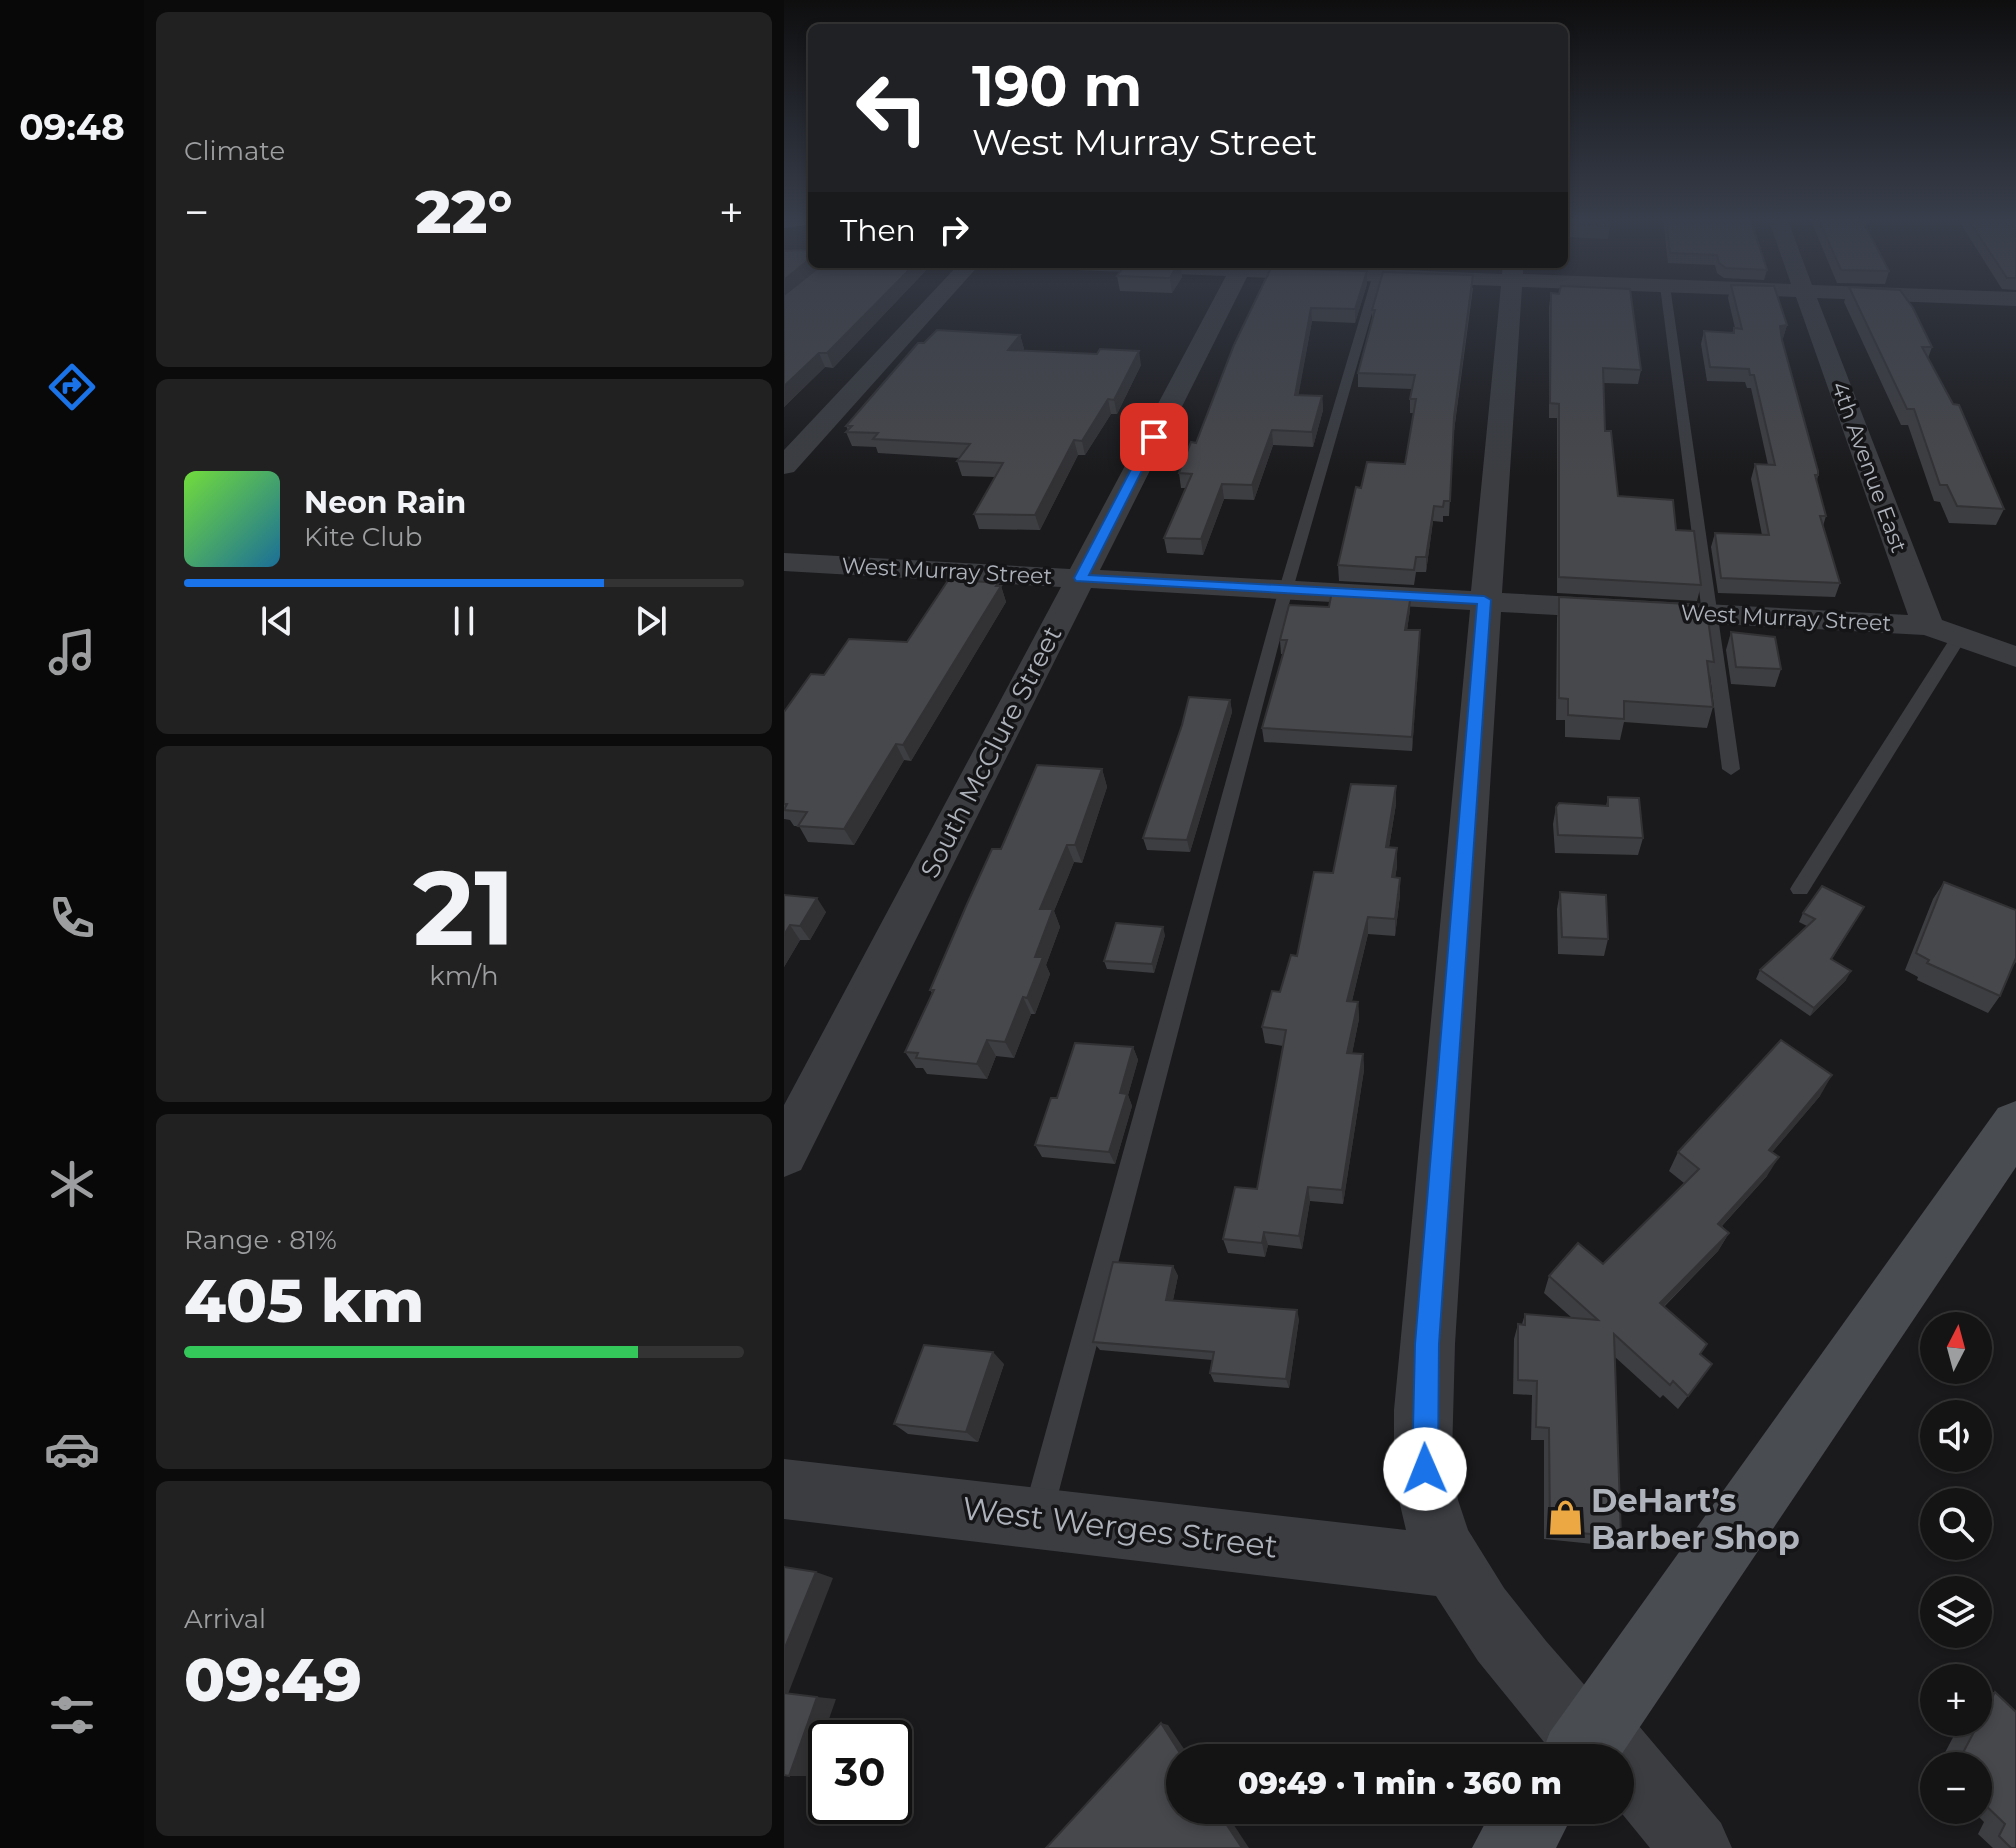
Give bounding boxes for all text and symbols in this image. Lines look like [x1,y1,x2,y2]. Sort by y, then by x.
text: 190 m [972,52,1142,120]
icon: left [840,56,944,160]
text: 09:48 [19,105,125,149]
text: West Murray Street [972,120,1317,164]
text: Climate [184,135,285,167]
text: 22° [416,175,512,248]
text: − [184,185,209,239]
text: + [719,185,744,239]
icon: right [932,208,976,252]
text: Then [840,212,916,249]
icon: directions [44,359,100,415]
street label: 4th Avenue East [1826,378,1913,556]
pin [1120,403,1188,471]
icon: arrive [1132,415,1176,459]
text: Neon Rain [304,484,466,521]
text: Kite Club [304,521,422,553]
street label: West Murray Street [841,552,1053,590]
icon: previous [255,599,299,643]
icon: pause [442,599,486,643]
icon: next [629,599,673,643]
street label: West Murray Street [1680,599,1892,637]
street label: South McClure Street [914,621,1068,883]
icon: music [44,624,100,680]
text: 21 [413,844,515,971]
icon: phone [44,890,100,946]
text: km/h [429,960,499,992]
icon: climate [44,1156,100,1212]
text: Range · 81% [184,1224,337,1256]
text: 405 km [184,1264,424,1337]
north arrow [1920,1312,1992,1384]
map controls [1920,1312,1992,1824]
button: sound [1920,1400,1992,1472]
icon: car [44,1421,100,1477]
position arrow [1383,1427,1467,1511]
place label: DeHart’s Barber Shop [1591,1481,1800,1557]
street label: West Werges Street [960,1488,1280,1566]
button: search [1920,1488,1992,1560]
shop icon: DeHart’s Barber Shop [1546,1499,1584,1537]
button: layers [1920,1576,1992,1648]
text: Arrival [184,1603,266,1635]
text: 09:49 [184,1643,362,1716]
button: + [1920,1664,1992,1736]
icon: filters [44,1687,100,1743]
speed limit sign: 30 [808,1720,912,1824]
button: − [1920,1752,1992,1824]
text: 09:49 · 1 min · 360 m [1238,1765,1562,1802]

